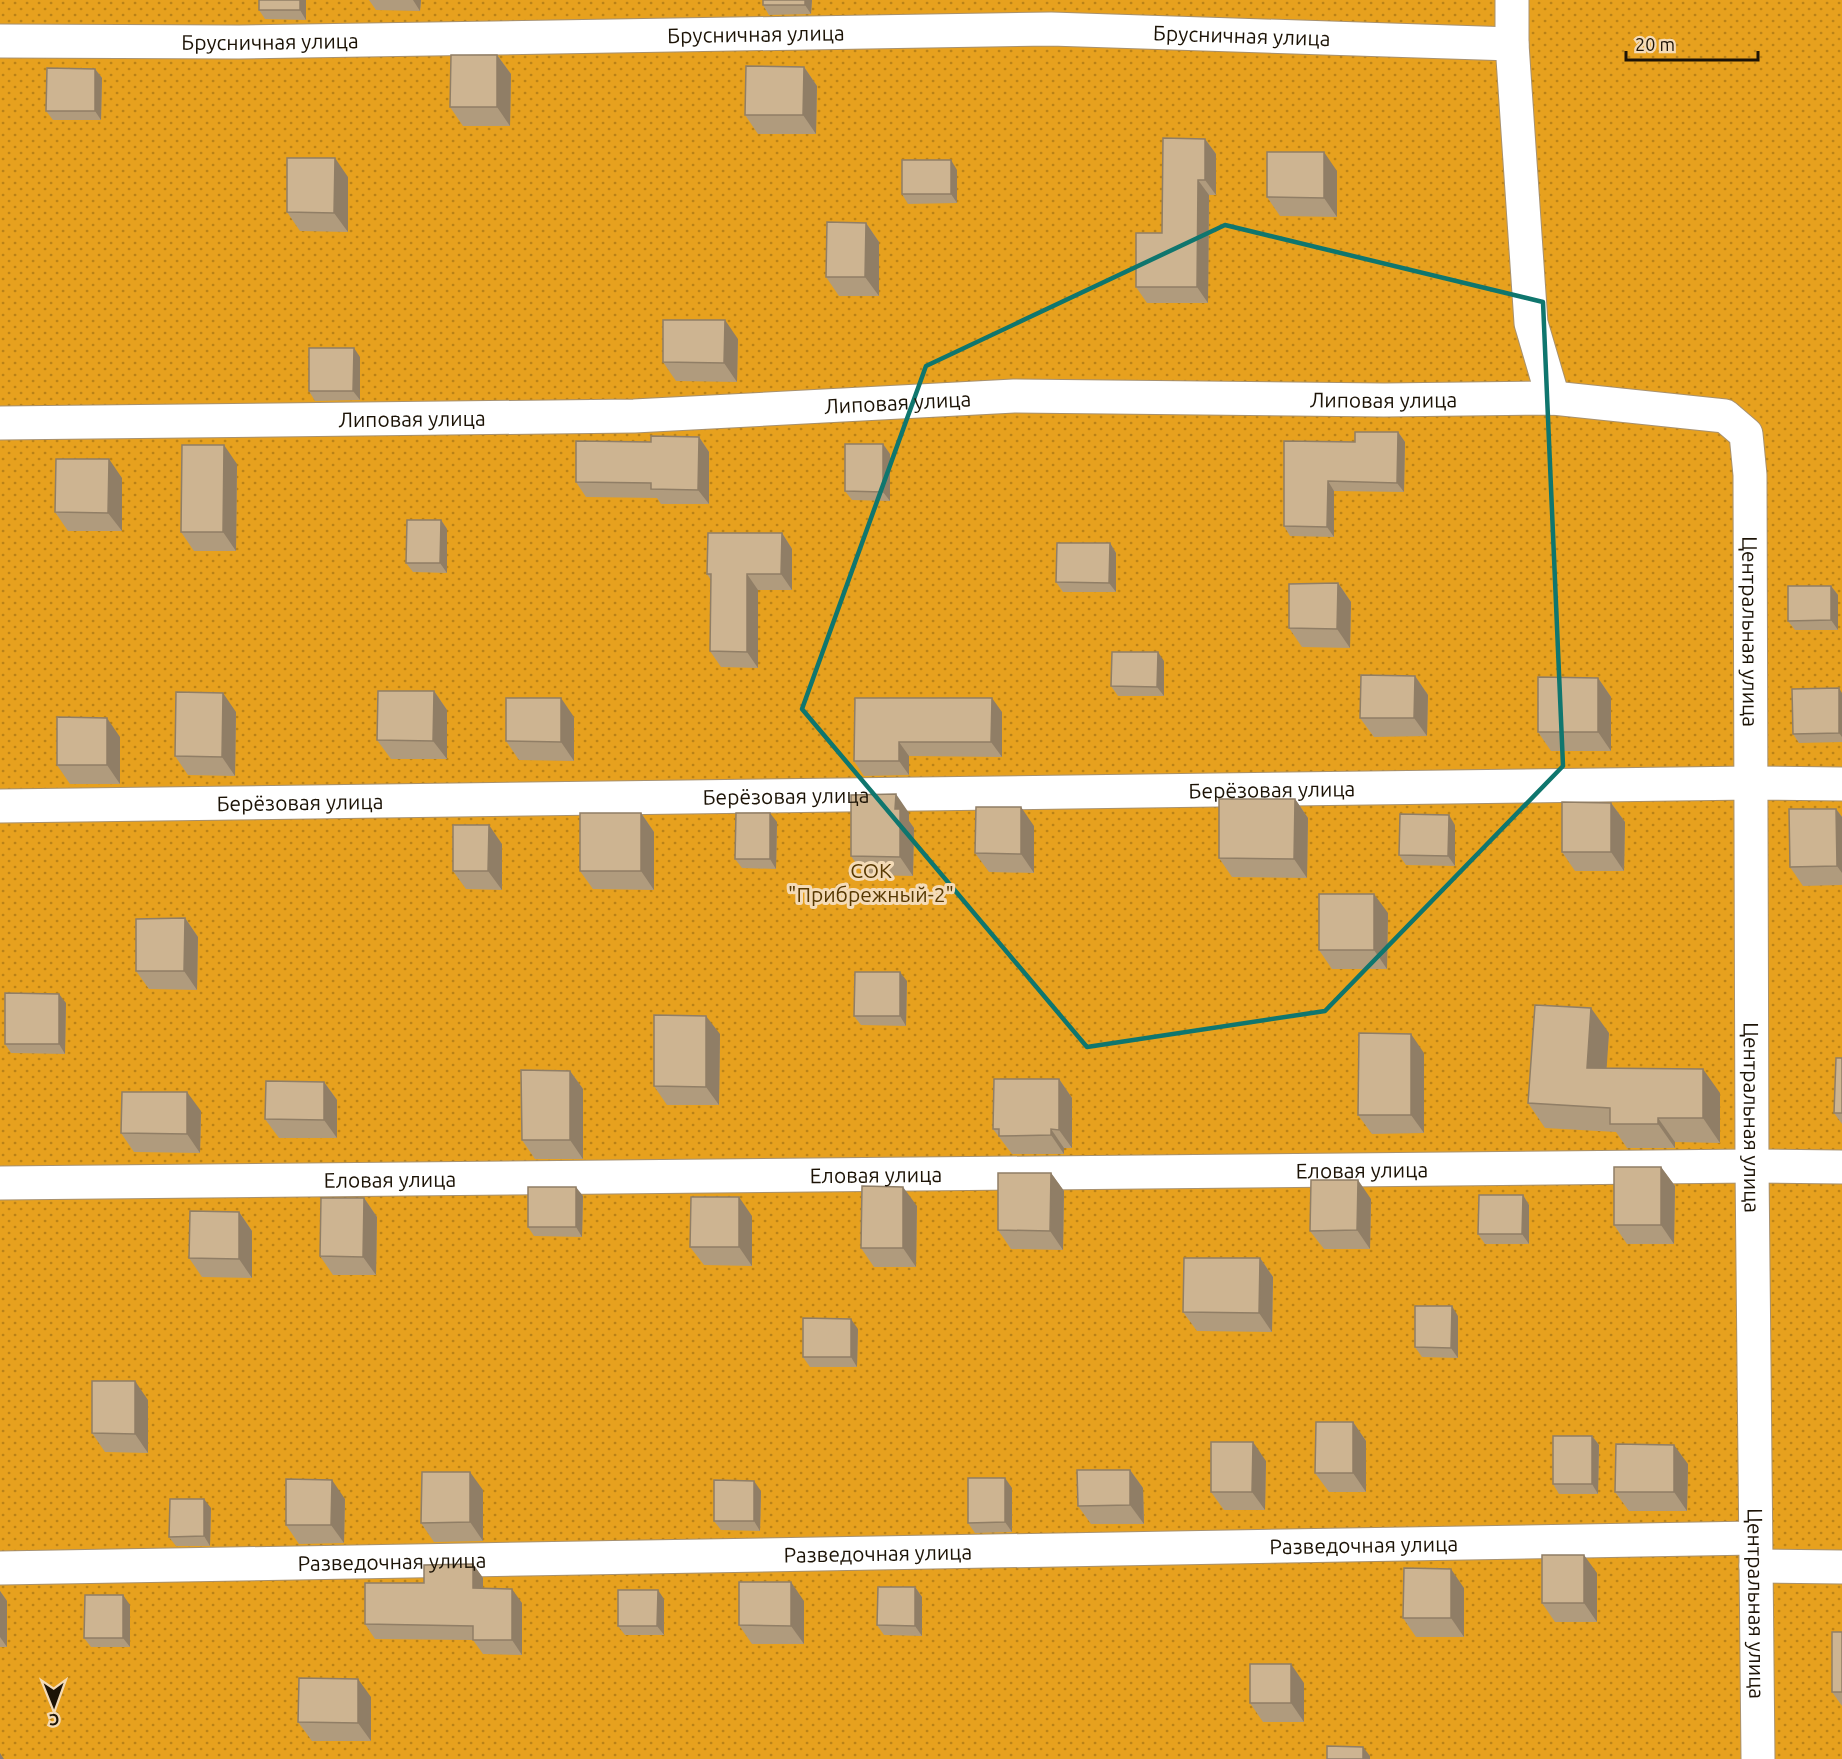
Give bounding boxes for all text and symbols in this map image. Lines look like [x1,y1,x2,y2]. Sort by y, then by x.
street label: Брусничная улица [667,20,845,47]
street label: Брусничная улица [1153,20,1331,50]
scale bar [1626,24,1758,62]
street label: Брусничная улица [181,28,359,54]
text: 20 m [1635,34,1675,54]
street label: Липовая улица [823,386,972,418]
street label: Липовая улица [1310,387,1457,412]
street label: Липовая улица [338,406,486,431]
street label: Центральная улица [1738,536,1763,727]
street label: Берёзовая улица [1188,776,1355,802]
street label: Берёзовая улица [702,783,869,809]
street label: Берёзовая улица [216,789,384,815]
park label: СОК "Прибрежный-2" [788,858,954,906]
street label: Центральная улица [1740,1022,1764,1213]
street label: Еловая улица [1296,1157,1428,1182]
street label: Еловая улица [810,1162,942,1187]
street label: Еловая улица [324,1167,456,1192]
street label: Центральная улица [1743,1508,1769,1699]
street label: Разведочная улица [1269,1531,1458,1558]
street label: Разведочная улица [783,1539,972,1567]
street label: Разведочная улица [297,1548,487,1575]
north arrow [24,1675,84,1735]
text: С [49,1711,60,1729]

